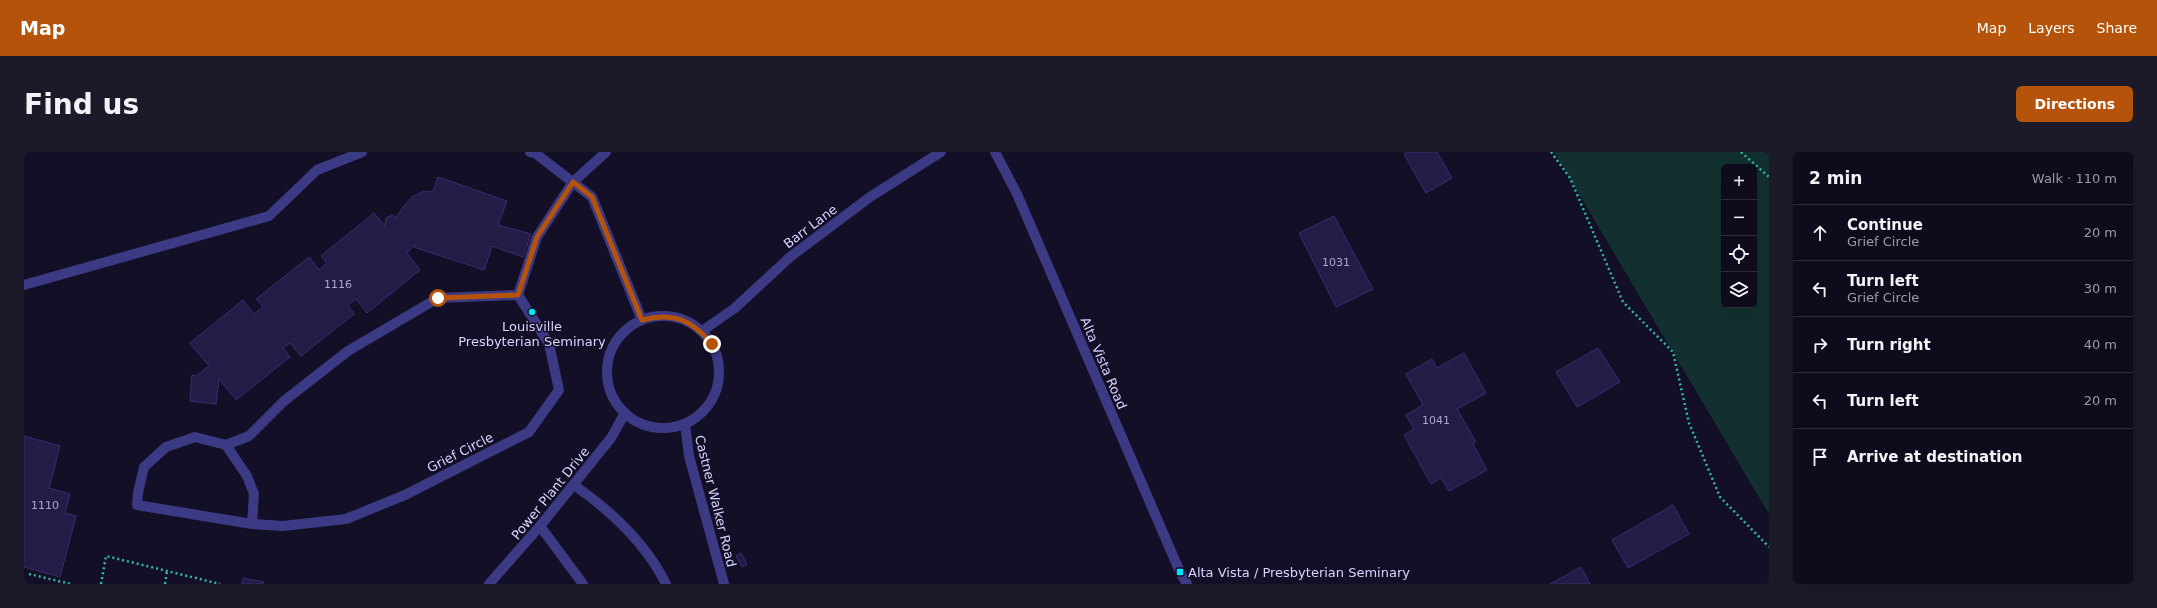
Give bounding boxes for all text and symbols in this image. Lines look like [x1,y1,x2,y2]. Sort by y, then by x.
text: Map [20,17,65,39]
text: Map [1977,20,2006,36]
text: Layers [2028,20,2075,36]
text: Share [2097,20,2137,36]
button: Directions [2016,86,2133,122]
text: Find us [24,88,139,121]
map controls [1721,164,1757,308]
button: + [1721,164,1757,200]
text: 2 min [1809,168,1862,188]
text: Walk · 110 m [2032,171,2117,186]
button: − [1721,200,1757,236]
street label: Barr Lane [781,201,840,251]
text: Continue [1847,216,1923,234]
icon: ahead [1809,222,1831,244]
text: 20 m [2084,225,2117,240]
text: Grief Circle [1847,234,1919,249]
button: locate [1721,236,1757,272]
house number: 1031 [1322,256,1350,269]
button: layers [1721,272,1757,308]
text: Turn left [1847,272,1919,290]
house number: 1116 [324,278,352,291]
icon: left [1809,278,1831,300]
text: 30 m [2084,281,2117,296]
route start [429,289,447,307]
text: Grief Circle [1847,290,1919,305]
marker: Louisville Presbyterian Seminary [527,307,537,317]
street label: Alta Vista Road [1077,315,1130,411]
place label: Louisville Presbyterian Seminary [458,319,606,349]
icon: right [1809,334,1831,356]
route end [703,335,721,353]
text: Turn right [1847,336,1931,354]
text: 40 m [2084,337,2117,352]
icon: left [1809,390,1831,412]
text: Turn left [1847,392,1919,410]
text: 20 m [2084,393,2117,408]
house number: 1041 [1422,414,1450,427]
street label: Grief Circle [425,429,496,476]
street label: Castner Walker Road [692,434,739,569]
street label: Power Plant Drive [508,444,592,543]
icon: arrive [1809,446,1831,468]
text: Arrive at destination [1847,448,2022,466]
house number: 1110 [31,499,59,512]
place label: Alta Vista / Presbyterian Seminary [1188,565,1410,580]
marker: Alta Vista / Presbyterian Seminary [1175,567,1185,577]

